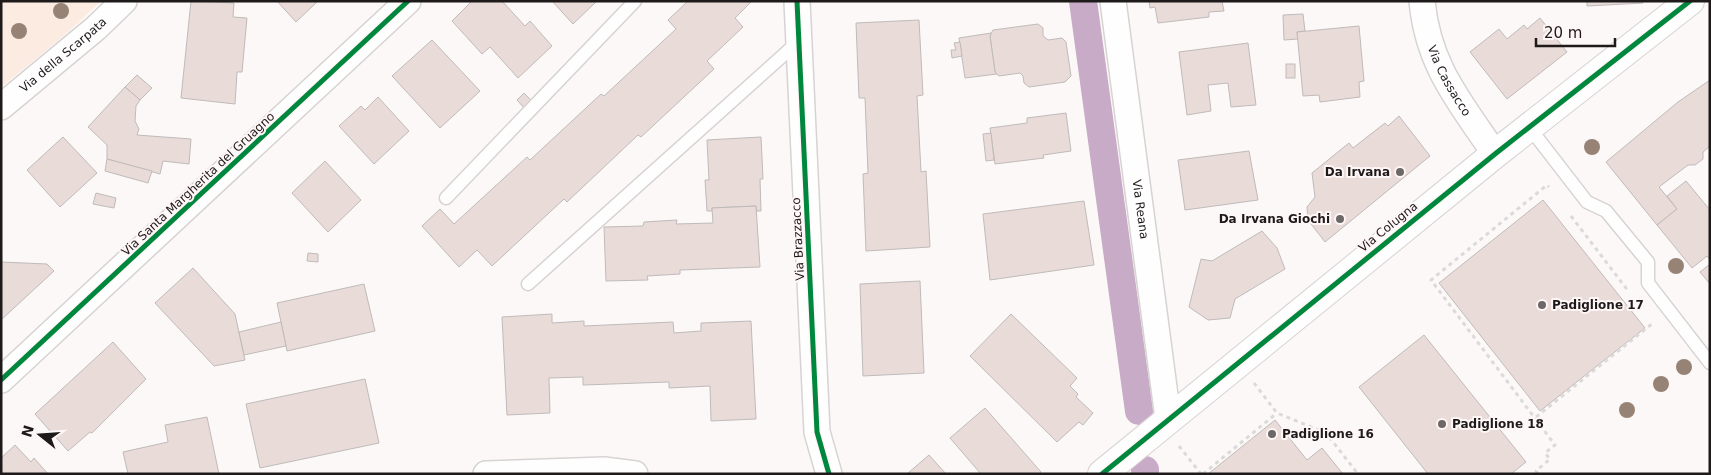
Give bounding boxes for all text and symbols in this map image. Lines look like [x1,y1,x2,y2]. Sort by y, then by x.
street label: Via della Scarpata [17,15,109,95]
scale bar [1536,15,1615,47]
text: 20 m [1544,24,1582,42]
street label: Via Cassacco [1425,43,1474,119]
street label: Via Santa Margherita del Gruagno [119,109,277,259]
place label: Da Irvana [1325,165,1390,179]
marker: Da Irvana [1394,166,1406,178]
street label: Via Reana [1130,179,1151,240]
street label: Via Brazzacco [789,197,807,281]
street label: Via Colugna [1356,199,1420,255]
place label: Da Irvana Giochi [1219,212,1330,226]
marker: Da Irvana Giochi [1334,213,1346,225]
place label: Padiglione 17 [1552,298,1644,312]
marker: Padiglione 17 [1536,299,1548,311]
north arrow [15,410,65,460]
place label: Padiglione 18 [1452,417,1544,431]
marker: Padiglione 18 [1436,418,1448,430]
text: N [18,423,37,439]
place label: Padiglione 16 [1282,427,1374,441]
marker: Padiglione 16 [1266,428,1278,440]

